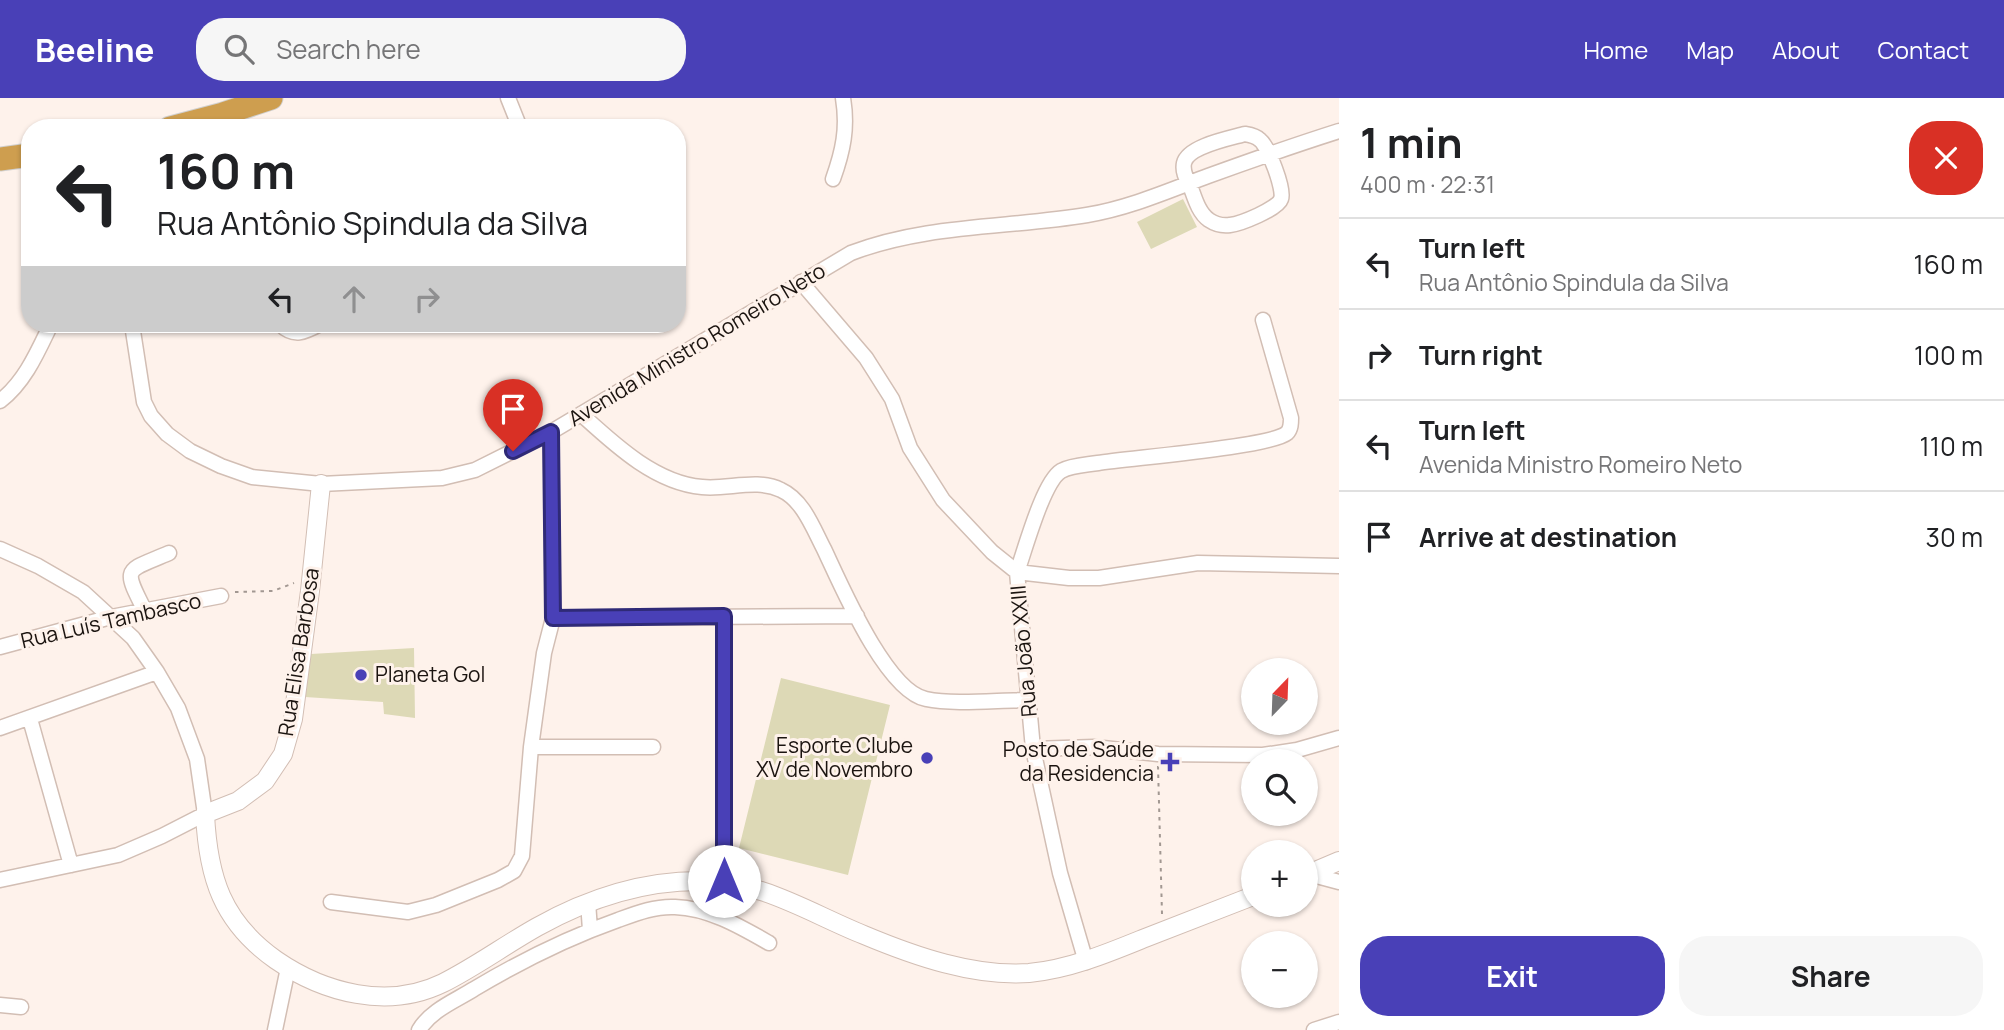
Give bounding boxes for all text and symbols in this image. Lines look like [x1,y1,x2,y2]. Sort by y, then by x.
search box [196,18,686,81]
text: Beeline [35,27,154,72]
icon: search [220,30,258,68]
text: Search here [276,31,421,67]
text: Home [1583,33,1648,66]
text: Map [1686,33,1734,66]
text: About [1772,33,1840,66]
text: Contact [1878,33,1969,66]
text: 1 min [1360,113,1463,171]
button: close [1909,121,1983,195]
text: 160 m [157,137,295,204]
icon: left [42,147,133,238]
text: 400 m · 22:31 [1360,168,1495,200]
text: Rua Antônio Spindula da Silva [157,201,588,245]
text: Turn left [1419,230,1526,266]
icon: left [1360,245,1398,283]
text: 160 m [1914,246,1983,282]
street label: Avenida Ministro Romeiro Neto [563,256,830,432]
text: Rua Antônio Spindula da Silva [1419,266,1729,298]
icon: left [262,280,300,318]
icon: ahead [335,280,373,318]
icon: right [408,280,446,318]
icon: right [1360,336,1398,374]
text: Turn right [1419,337,1543,373]
text: 100 m [1914,337,1983,373]
pin [483,379,543,451]
icon: arrive [494,390,532,428]
text: Turn left [1419,412,1526,448]
icon: left [1360,427,1398,465]
text: 110 m [1920,428,1983,464]
text: Avenida Ministro Romeiro Neto [1419,448,1742,480]
icon: arrive [1360,518,1398,556]
text: Arrive at destination [1419,519,1677,555]
text: 30 m [1926,519,1983,555]
street label: Rua Elisa Barbosa [271,566,325,738]
street label: Rua João XXIII [1003,584,1043,718]
street label: Rua Luís Tambasco [18,586,204,654]
north arrow [1241,658,1318,735]
map controls [1241,658,1318,1008]
place label: Planeta Gol [375,660,485,688]
marker: Planeta Gol [353,667,369,683]
place label: Esporte Clube XV de Novembro [756,731,913,783]
place label: Posto de Saúde da Residencia [1003,735,1154,787]
button: search [1241,749,1318,826]
marker: Esporte Clube XV de Novembro [919,750,935,766]
marker: Posto de Saúde da Residencia [1160,752,1180,772]
button: + [1241,840,1318,917]
position arrow [687,844,761,918]
button: − [1241,931,1318,1008]
button: Exit [1360,936,1665,1016]
button: Share [1679,936,1983,1016]

